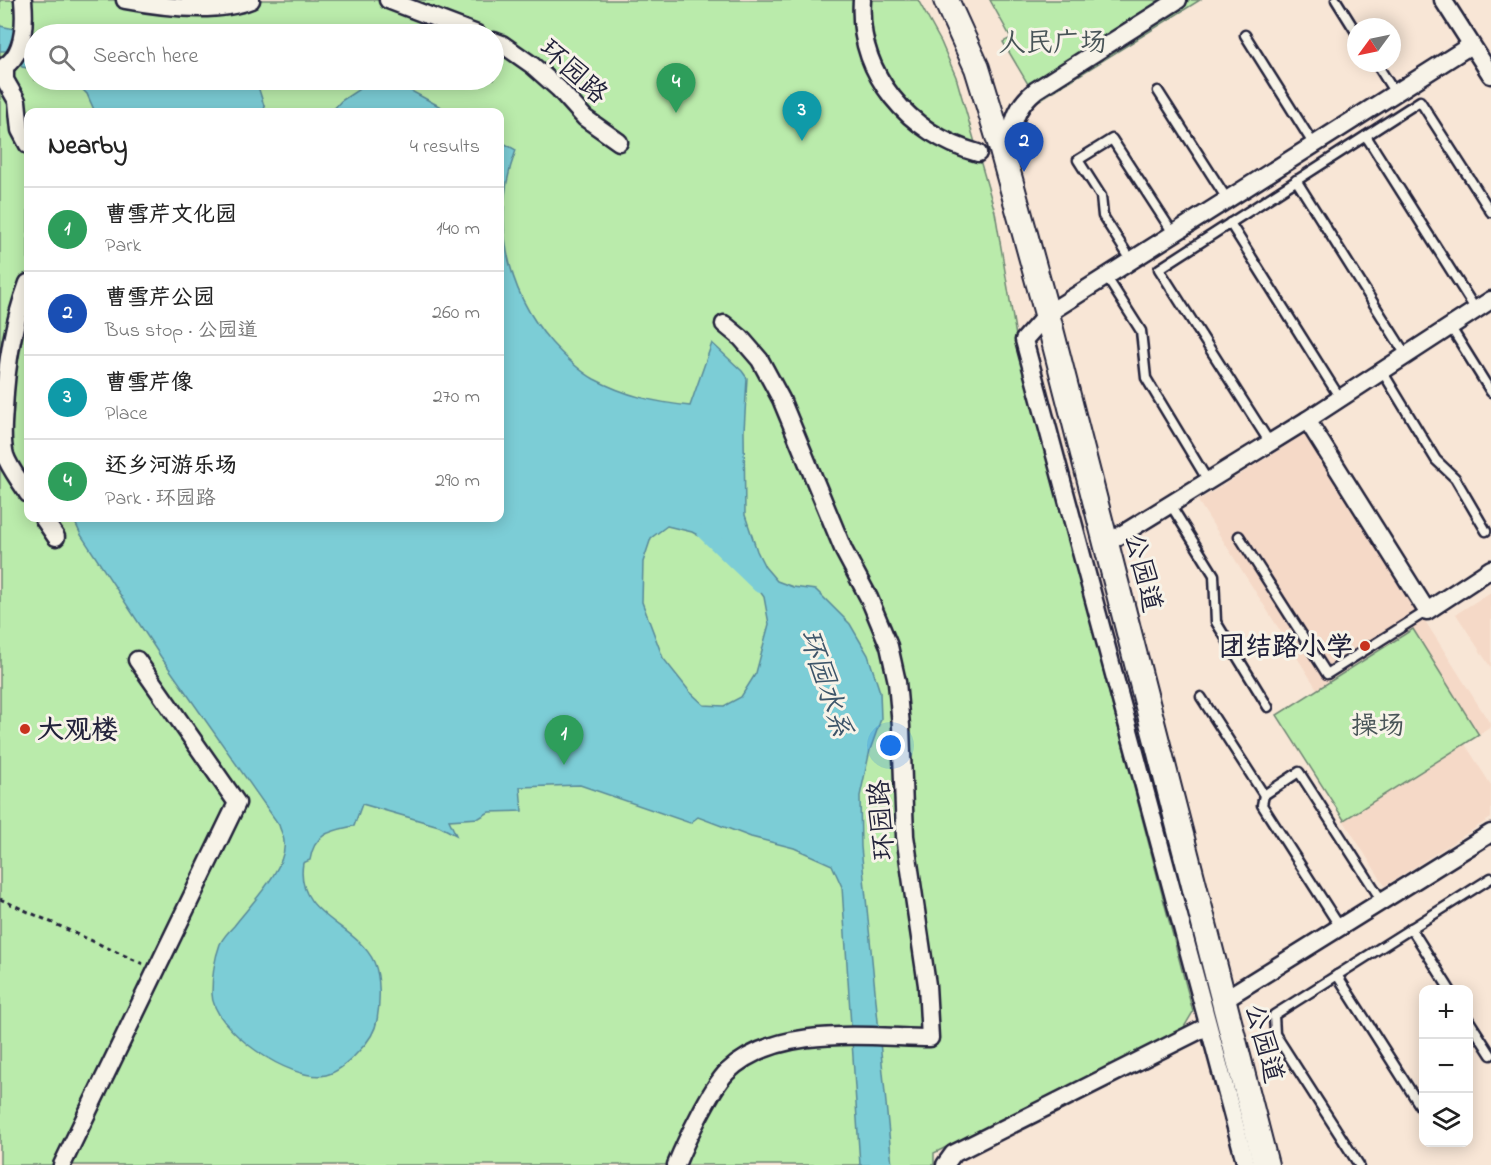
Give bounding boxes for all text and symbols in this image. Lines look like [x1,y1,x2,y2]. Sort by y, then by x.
north arrow [1347,18,1401,72]
search box [24,24,504,90]
park label: 人民广场 [999,25,1107,64]
street label: 环园路 [529,31,615,114]
icon: search [45,41,78,74]
text: Search here [93,41,198,73]
pin: 4 [656,63,696,113]
pin: 3 [782,92,822,141]
pin: 2 [1004,122,1044,172]
text: Nearby [48,128,127,166]
text: 4 results [410,133,480,162]
text: 曹雪芹文化园 [105,200,237,232]
text: 1 [64,215,71,244]
text: 140 m [436,215,480,244]
text: Park [105,232,141,261]
text: 曹雪芹公园 [105,283,215,315]
text: 2 [63,299,72,328]
text: 260 m [432,299,480,328]
text: Bus stop · 公园道 [105,317,257,346]
text: 曹雪芹像 [105,368,193,400]
text: 3 [63,383,72,412]
text: 270 m [433,383,480,412]
text: Place [105,400,147,429]
text: 还乡河游乐场 [105,451,237,483]
text: 4 [63,467,72,496]
text: 290 m [435,467,480,496]
text: Park · 环园路 [105,485,215,514]
street label: 公园道 [1113,529,1170,617]
water label: 环园水系 [787,624,860,744]
place label: 团结路小学 [1218,629,1353,668]
marker: 团结路小学 [1358,639,1372,653]
park label: 操场 [1351,708,1405,747]
place label: 大观楼 [37,712,118,751]
pin: 1 [544,716,584,765]
marker: 大观楼 [18,722,32,736]
your location [876,731,905,760]
street label: 环园路 [861,778,906,862]
map controls [1419,985,1473,1147]
button: + [1419,985,1473,1039]
street label: 公园道 [1233,999,1292,1088]
button: − [1419,1039,1473,1093]
button: layers [1419,1093,1473,1147]

